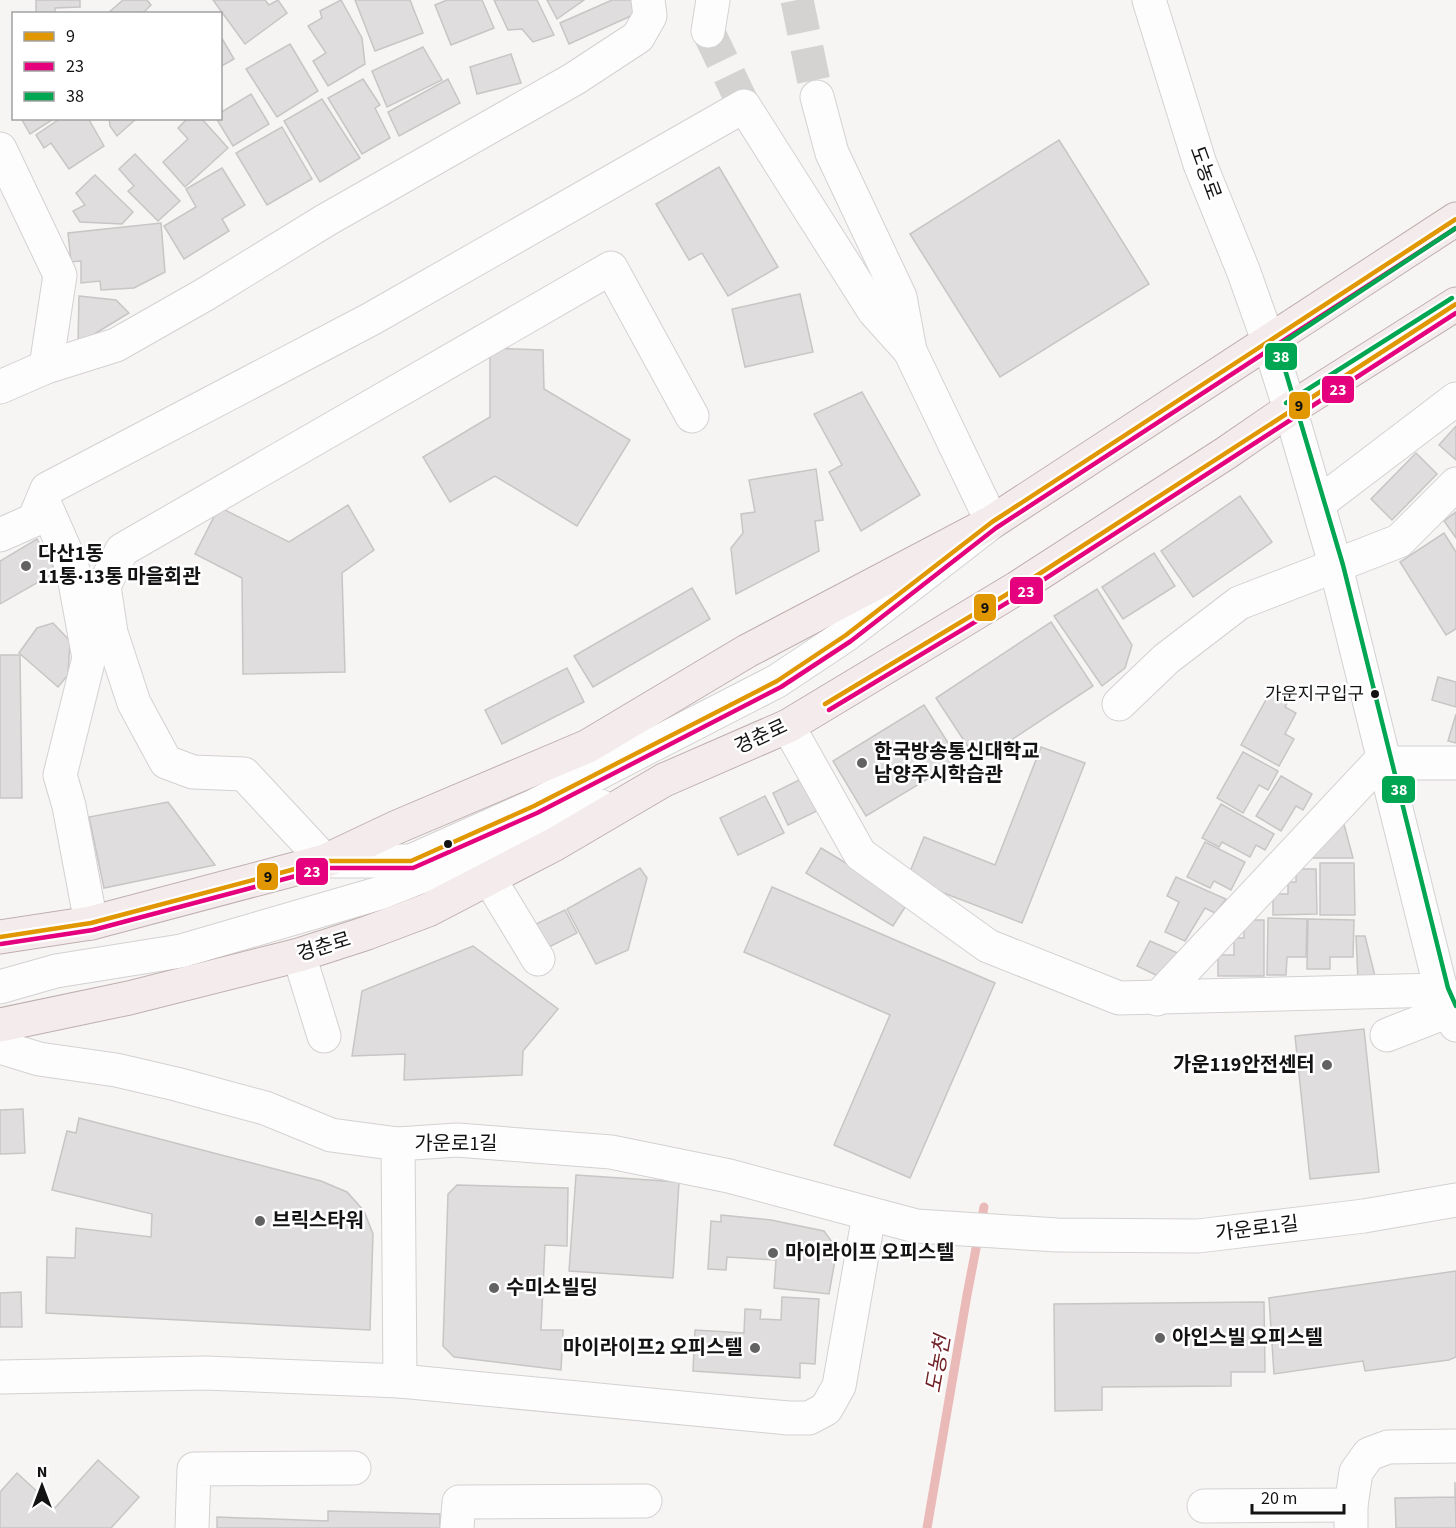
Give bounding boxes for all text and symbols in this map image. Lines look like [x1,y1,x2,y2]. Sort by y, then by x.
legend [12,12,222,120]
text: 9 [66,24,75,49]
text: 23 [66,54,84,79]
text: 38 [66,84,84,109]
street label: 도농로 [1182,142,1228,204]
line badge: 38 [1264,342,1298,371]
text: 38 [1273,346,1289,368]
line badge: 23 [1321,375,1355,404]
text: 23 [1330,379,1346,401]
line badge: 9 [1288,391,1311,420]
text: 9 [1295,395,1303,417]
place label: 다산1동 11통·13통 마을회관 [38,540,201,591]
marker: 다산1동 11통·13통 마을회관 [19,559,33,573]
line badge: 23 [1009,576,1044,605]
text: 23 [1018,581,1034,603]
line badge: 9 [973,593,997,622]
text: 9 [981,597,989,619]
place label: 가운지구입구 [1265,682,1364,707]
marker: 가운지구입구 [1369,688,1381,700]
street label: 경춘로 [730,713,792,761]
place label: 한국방송통신대학교 남양주시학습관 [874,738,1040,789]
marker: 한국방송통신대학교 남양주시학습관 [855,756,869,770]
line badge: 38 [1381,775,1416,804]
text: 38 [1391,779,1407,801]
unlabelled marker [442,838,454,850]
line badge: 23 [295,857,329,886]
text: 23 [304,861,320,883]
line badge: 9 [256,862,279,891]
text: 9 [264,866,272,888]
street label: 경춘로 [294,926,354,968]
place label: 가운119안전센터 [1173,1051,1315,1079]
marker: 가운119안전센터 [1320,1058,1334,1072]
street label: 가운로1길 [414,1130,498,1158]
place label: 브릭스타워 [272,1207,364,1235]
street label: 가운로1길 [1214,1210,1300,1248]
marker: 브릭스타워 [253,1214,267,1228]
place label: 마이라이프 오피스텔 [785,1239,955,1267]
marker: 마이라이프 오피스텔 [766,1246,780,1260]
place label: 수미소빌딩 [506,1274,598,1302]
marker: 수미소빌딩 [487,1281,501,1295]
place label: 아인스빌 오피스텔 [1172,1324,1323,1352]
water label: 도농천 [918,1330,958,1395]
marker: 아인스빌 오피스텔 [1153,1331,1167,1345]
place label: 마이라이프2 오피스텔 [563,1334,743,1362]
marker: 마이라이프2 오피스텔 [748,1341,762,1355]
north arrow [12,1456,72,1516]
text: N [37,1461,47,1483]
scale bar [1252,1477,1344,1515]
text: 20 m [1261,1486,1297,1511]

